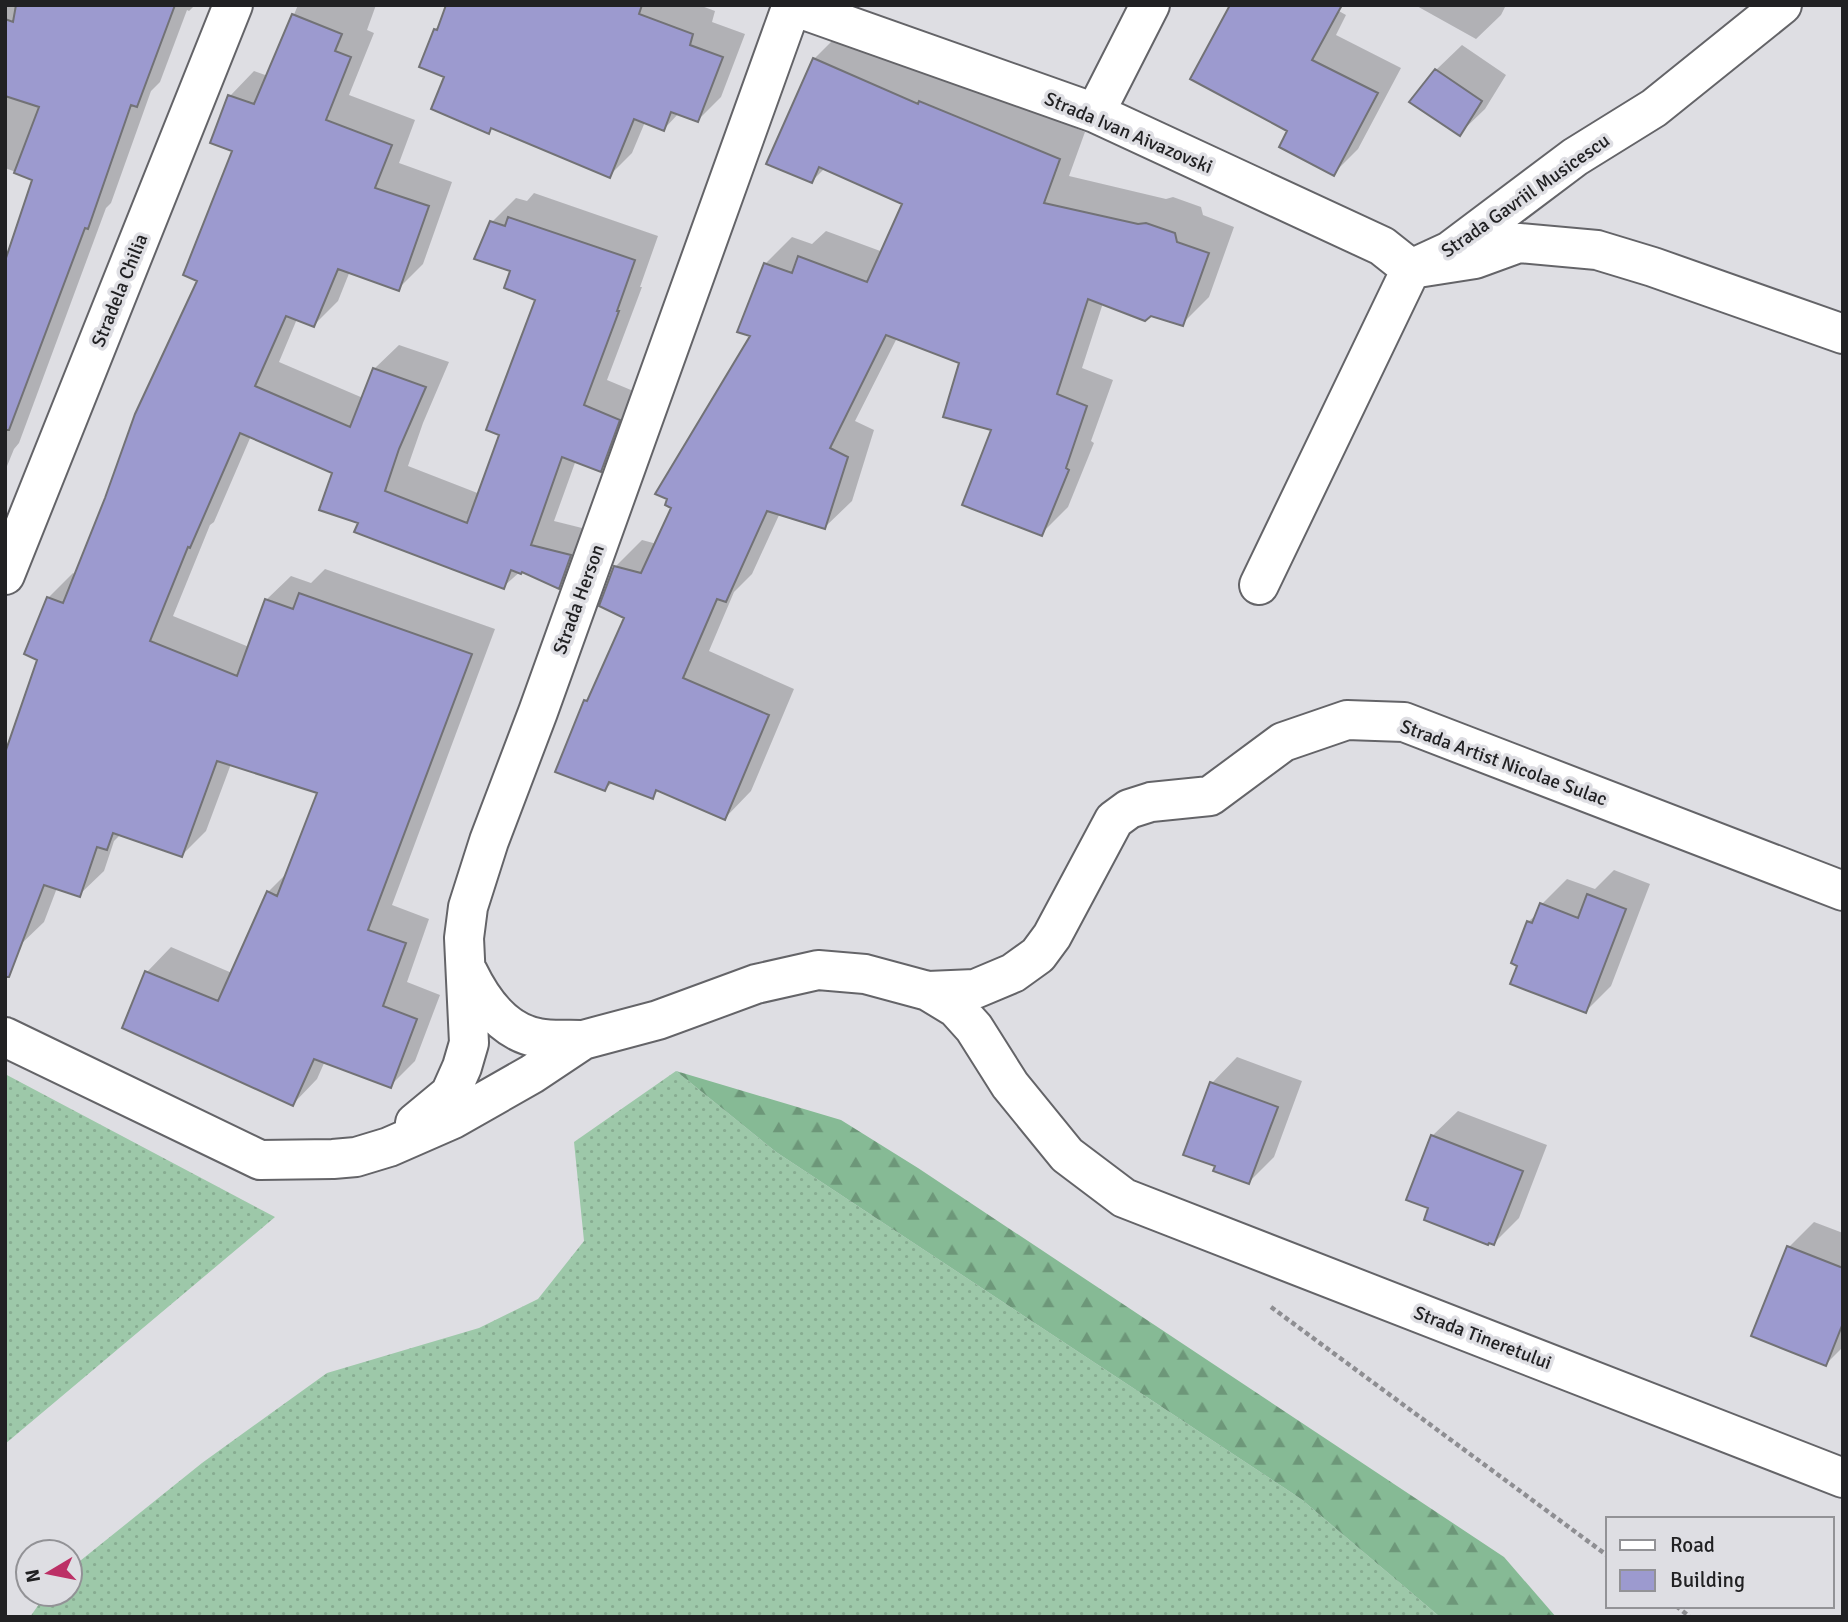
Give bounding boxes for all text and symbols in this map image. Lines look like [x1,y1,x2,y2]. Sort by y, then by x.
street label: Strada Ivan Aivazovski [1041,87,1216,179]
street label: Strada Gavriil Musicescu [1437,129,1615,263]
street label: Stradela Chilia [86,230,154,350]
street label: Strada Herson [548,541,610,658]
street label: Strada Artist Nicolae Sulac [1397,714,1610,812]
street label: Strada Tineretului [1410,1301,1555,1375]
legend [1606,1517,1834,1608]
text: Road [1670,1532,1715,1558]
north arrow [14,1538,84,1608]
text: N [20,1567,46,1584]
text: Building [1670,1567,1745,1593]

